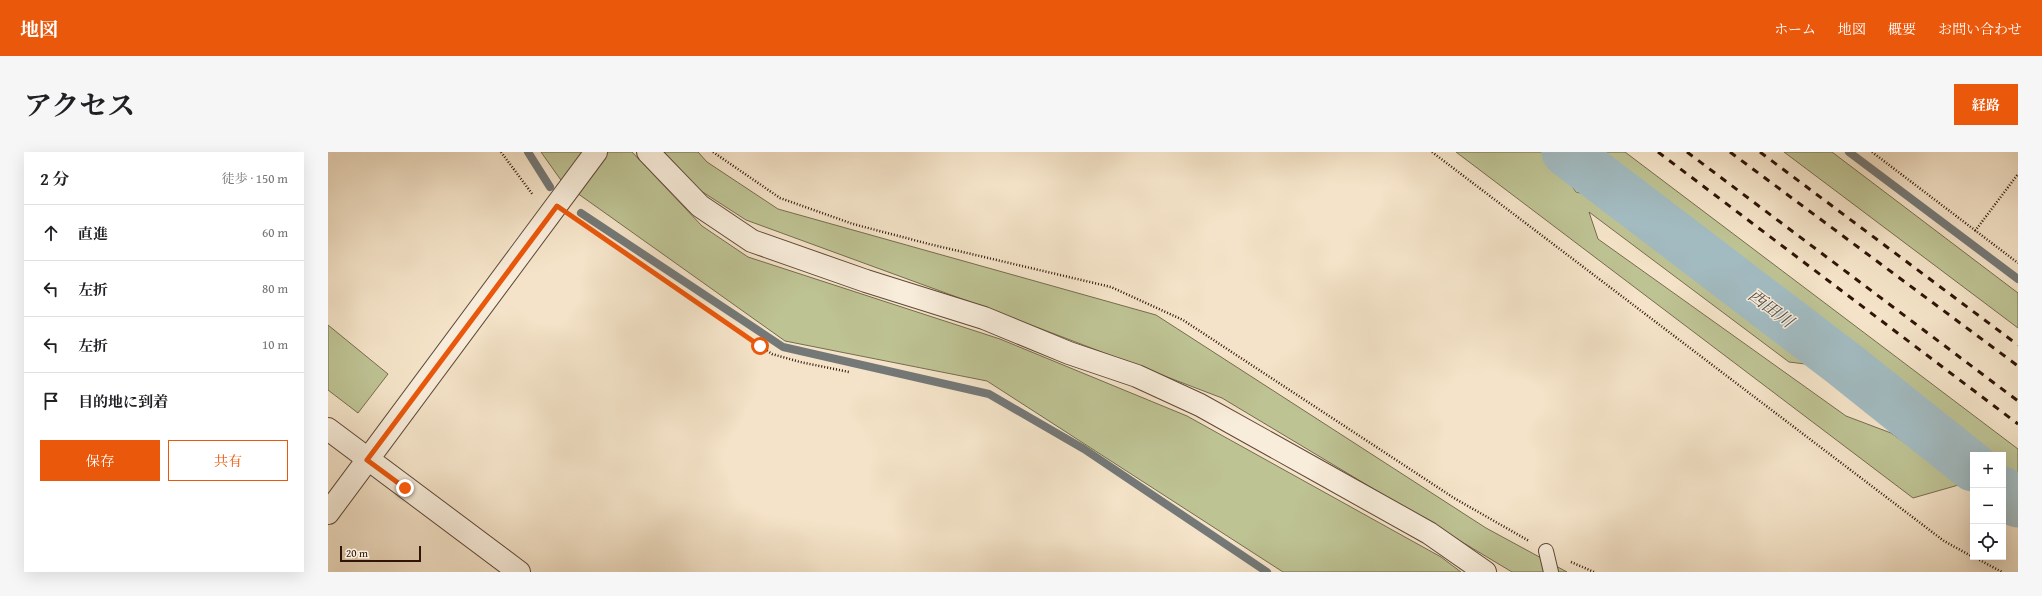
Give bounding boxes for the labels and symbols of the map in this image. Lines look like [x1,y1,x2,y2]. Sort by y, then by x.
water label: 西田川 [1743,282,1801,334]
route start [751,337,769,355]
route end [396,479,414,497]
scale bar [340,544,421,563]

